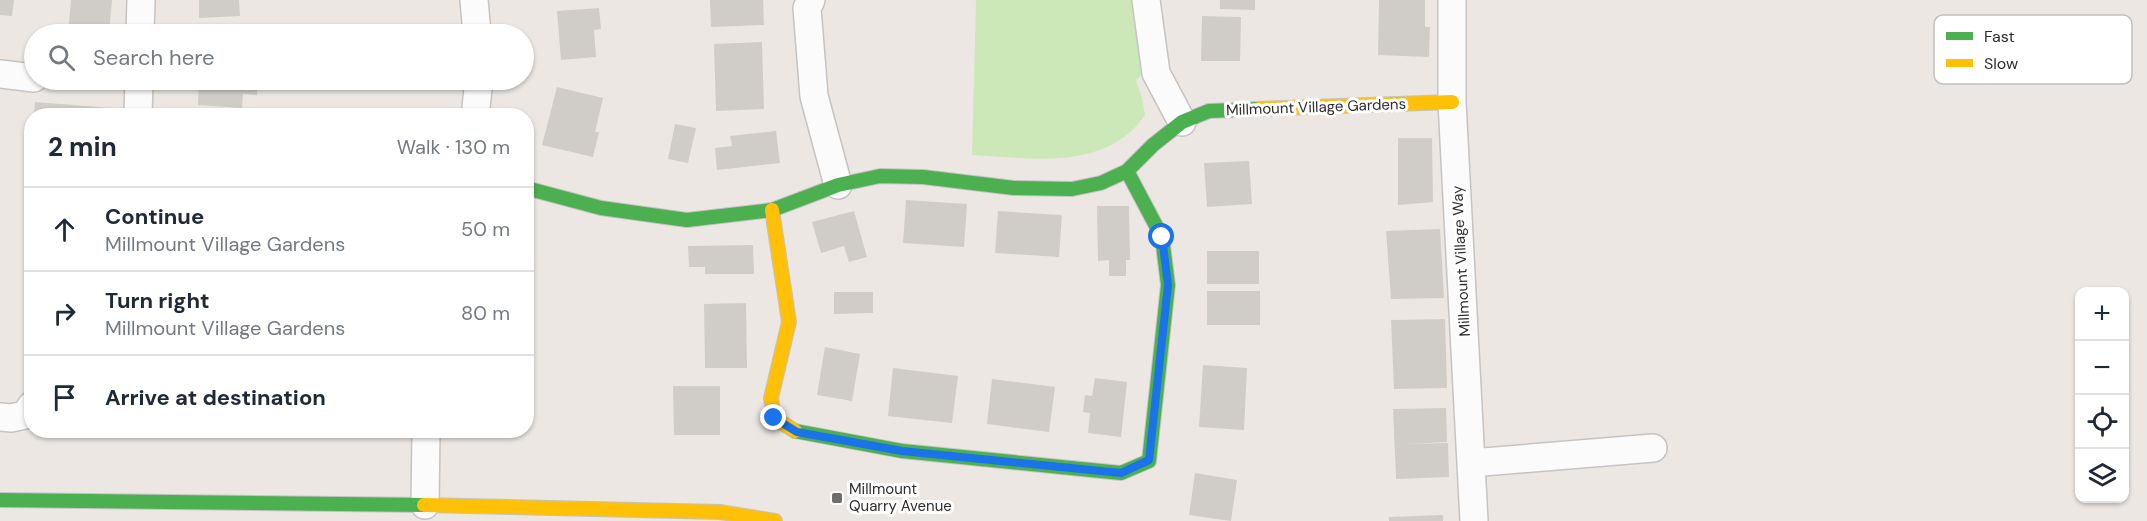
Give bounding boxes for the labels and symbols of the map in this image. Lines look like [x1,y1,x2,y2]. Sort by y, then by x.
legend [1934,15,2132,84]
text: Fast [1984,26,2015,47]
text: Slow [1984,53,2018,74]
street label: Millmount Village Gardens [1226,94,1406,120]
street label: Millmount Village Way [1447,184,1475,337]
route start [1148,223,1174,249]
route end [760,404,786,430]
place label: Millmount Quarry Avenue [849,479,952,516]
marker: Millmount Quarry Avenue [830,491,844,505]

